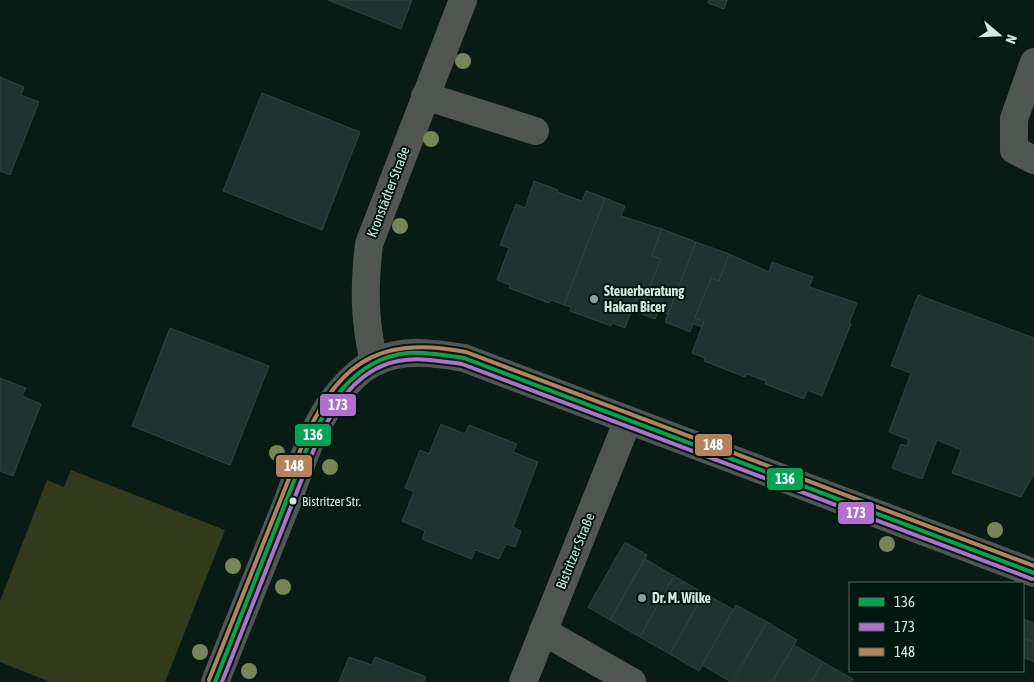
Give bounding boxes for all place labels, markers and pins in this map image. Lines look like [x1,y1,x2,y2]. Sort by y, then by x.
place label: Steuerberatung Hakan Bicer [604,283,685,315]
marker: Steuerberatung Hakan Bicer [588,293,600,305]
place label: Bistritzer Str. [302,494,361,509]
marker: Bistritzer Str. [288,496,298,506]
place label: Dr. M. Wilke [652,590,711,606]
marker: Dr. M. Wilke [636,592,648,604]

